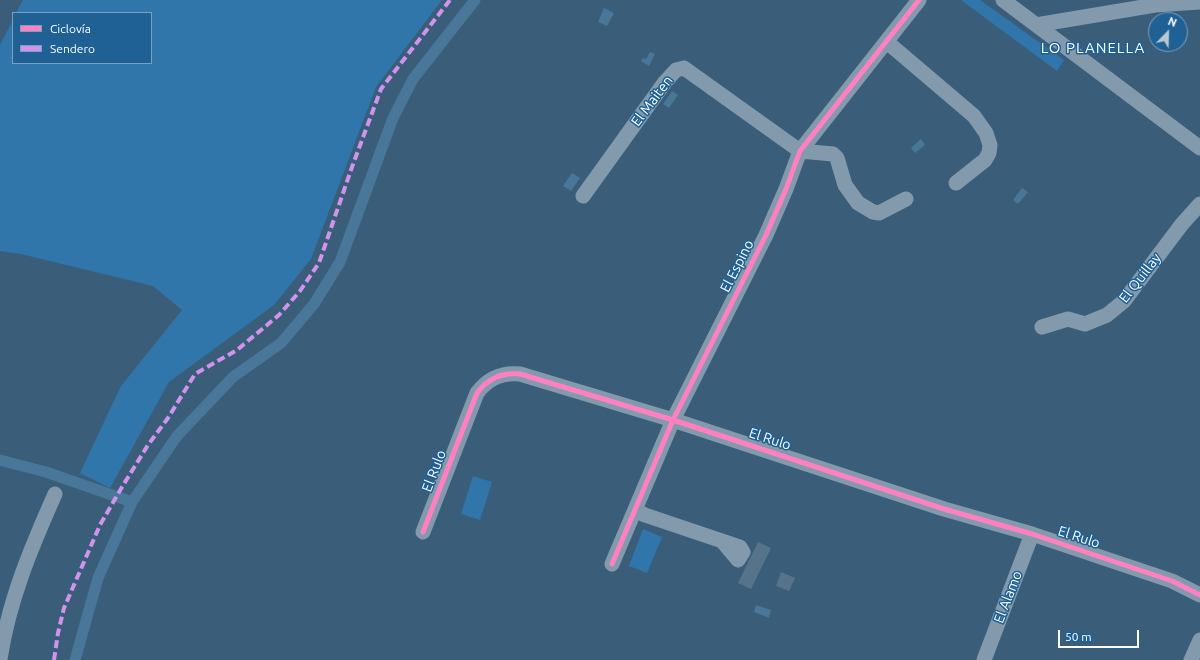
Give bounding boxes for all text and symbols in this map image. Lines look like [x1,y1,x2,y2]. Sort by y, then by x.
legend [12,12,152,64]
north arrow [1148,12,1188,52]
text: N [1166,15,1178,29]
text: Ciclovía [50,22,91,35]
district label: LO PLANELLA [1041,39,1145,57]
text: Sendero [50,42,95,55]
street label: El Maiten [628,73,676,129]
street label: El Espino [717,237,757,295]
street label: El Quillay [1115,250,1165,306]
street label: El Rulo [747,424,793,454]
street label: El Rulo [418,448,450,494]
street label: El Rulo [1056,522,1102,552]
street label: El Alamo [990,568,1026,626]
scale bar [1060,622,1141,648]
text: 50 m [1065,630,1092,643]

